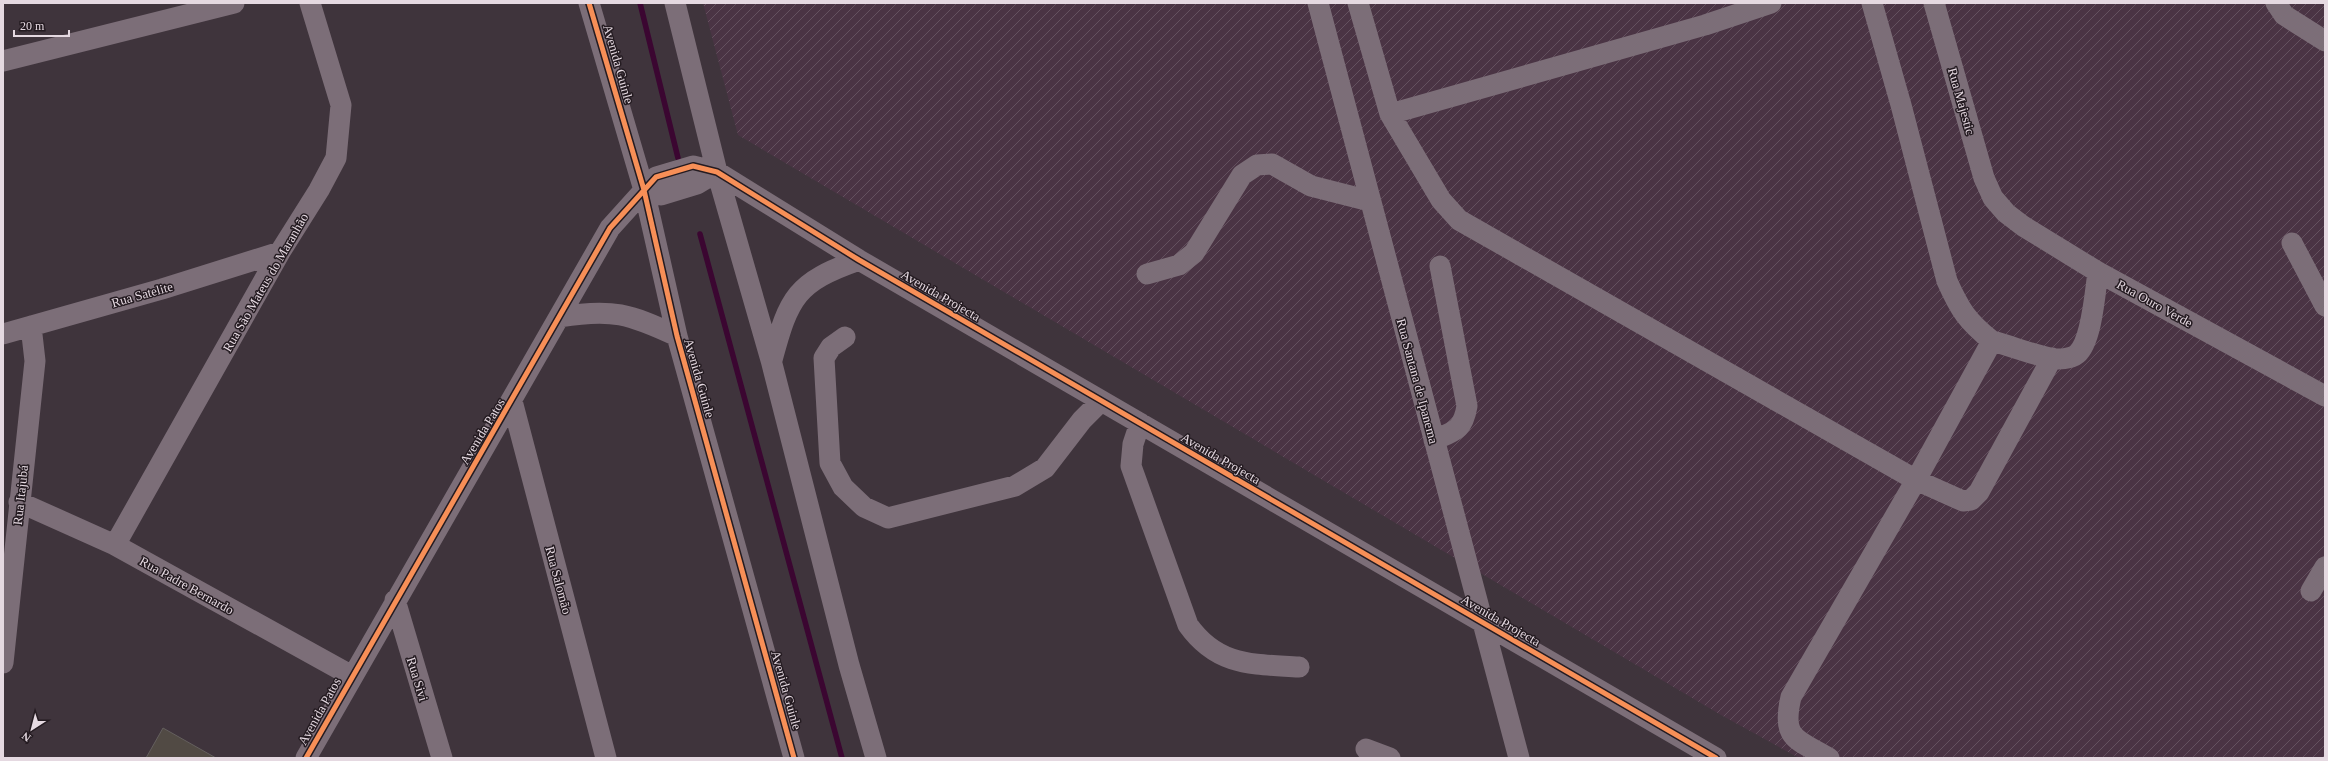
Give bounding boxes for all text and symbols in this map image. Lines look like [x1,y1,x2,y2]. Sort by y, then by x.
scale bar [14,12,69,38]
text: 20 m [20,19,45,33]
street label: Avenida Guinle [600,23,637,106]
street label: Rua Majestic [1945,66,1978,137]
street label: Rua São Mateus do Maranhão [220,210,311,354]
street label: Avenida Projecta [898,267,983,324]
street label: Rua Ouro Verde [2114,276,2195,331]
street label: Rua Satelite [110,279,175,310]
street label: Rua Santana de Ipanema [1394,317,1441,446]
street label: Avenida Guinle [681,337,718,420]
street label: Avenida Patos [457,395,508,467]
street label: Avenida Projecta [1178,430,1263,487]
street label: Rua Itajubá [10,464,31,526]
street label: Rua Salomão [542,545,575,616]
street label: Rua Padre Bernardo [137,553,236,618]
street label: Avenida Projecta [1458,592,1543,649]
street label: Avenida Guinle [768,649,805,732]
street label: Rua Sivi [404,655,431,703]
street label: Avenida Patos [295,675,344,747]
north arrow [12,709,52,749]
text: N [19,730,33,744]

